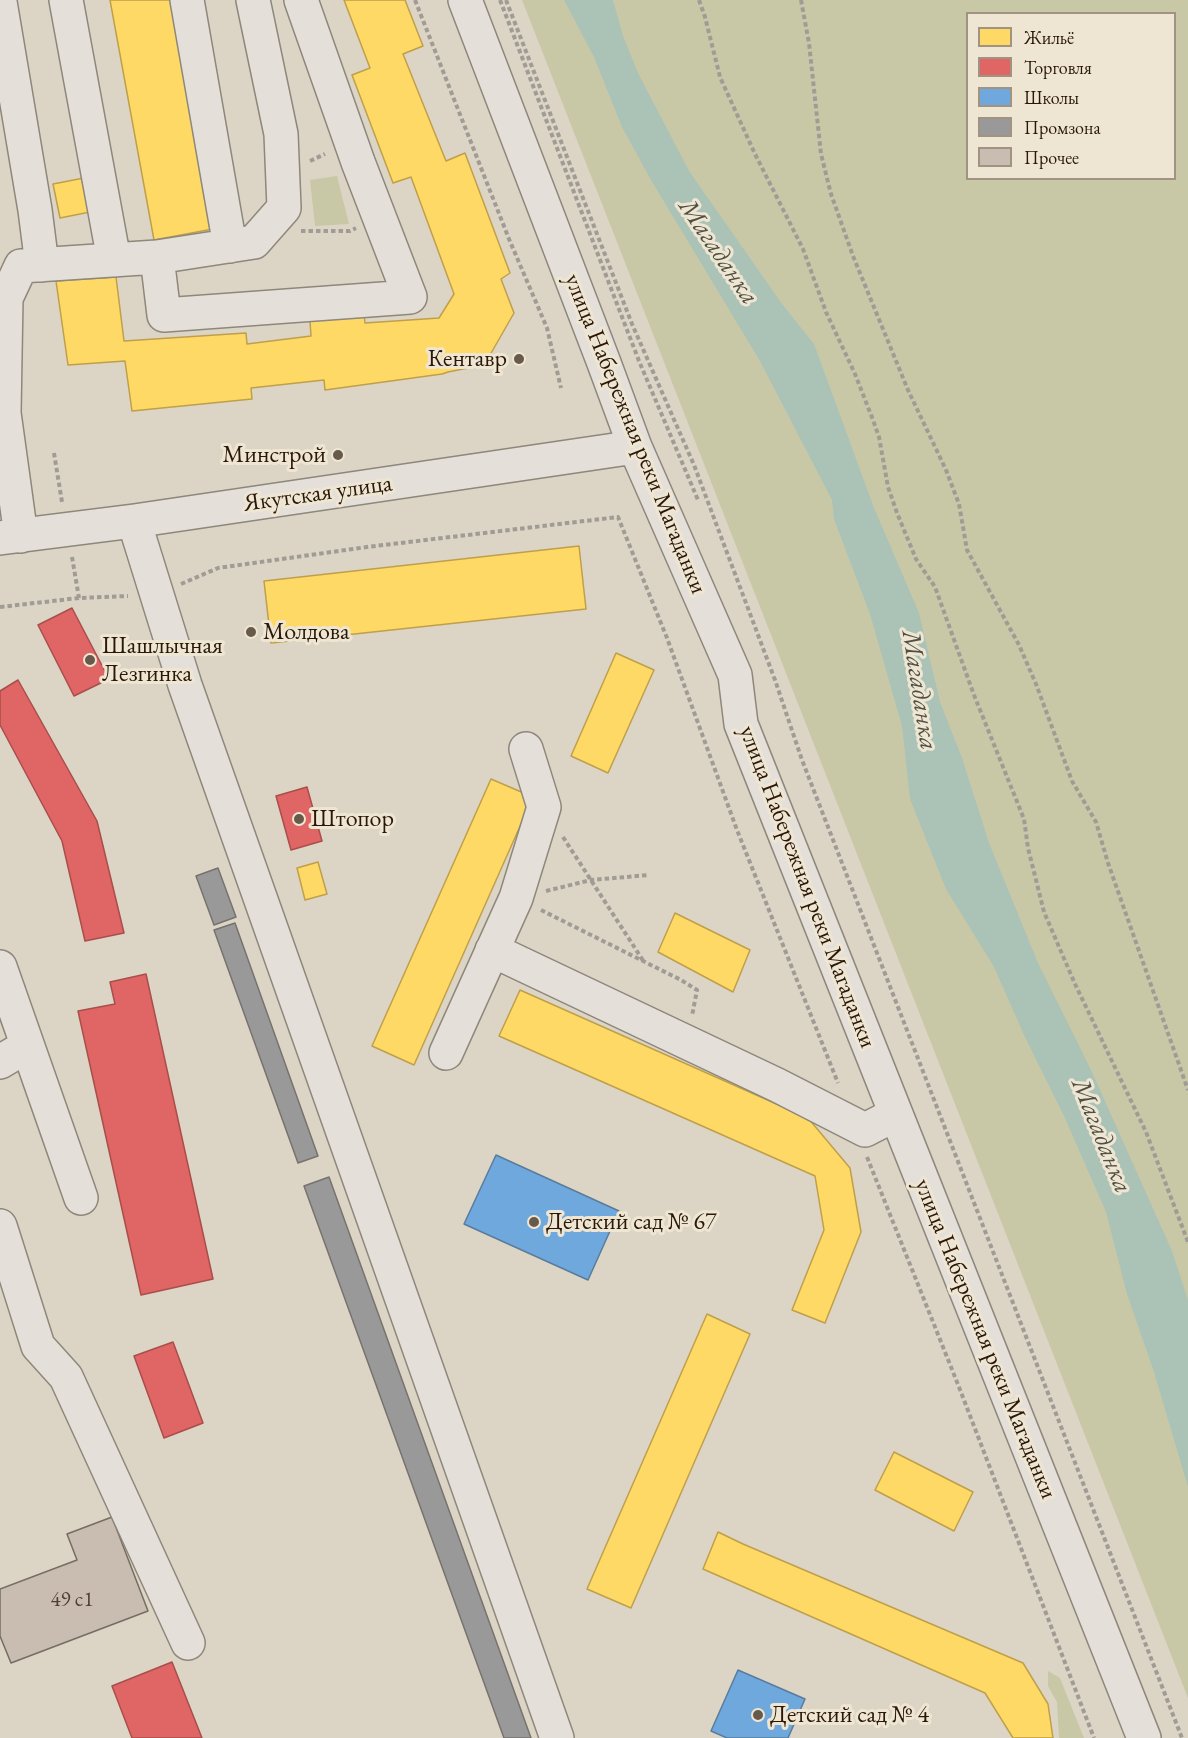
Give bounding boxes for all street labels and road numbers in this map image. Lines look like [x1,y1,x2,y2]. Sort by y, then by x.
street label: улица Набережная реки Магаданки [557,270,713,598]
street label: Якутская улица [242,469,394,519]
street label: улица Набережная реки Магаданки [732,722,882,1052]
street label: улица Набережная реки Магаданки [907,1175,1063,1503]

